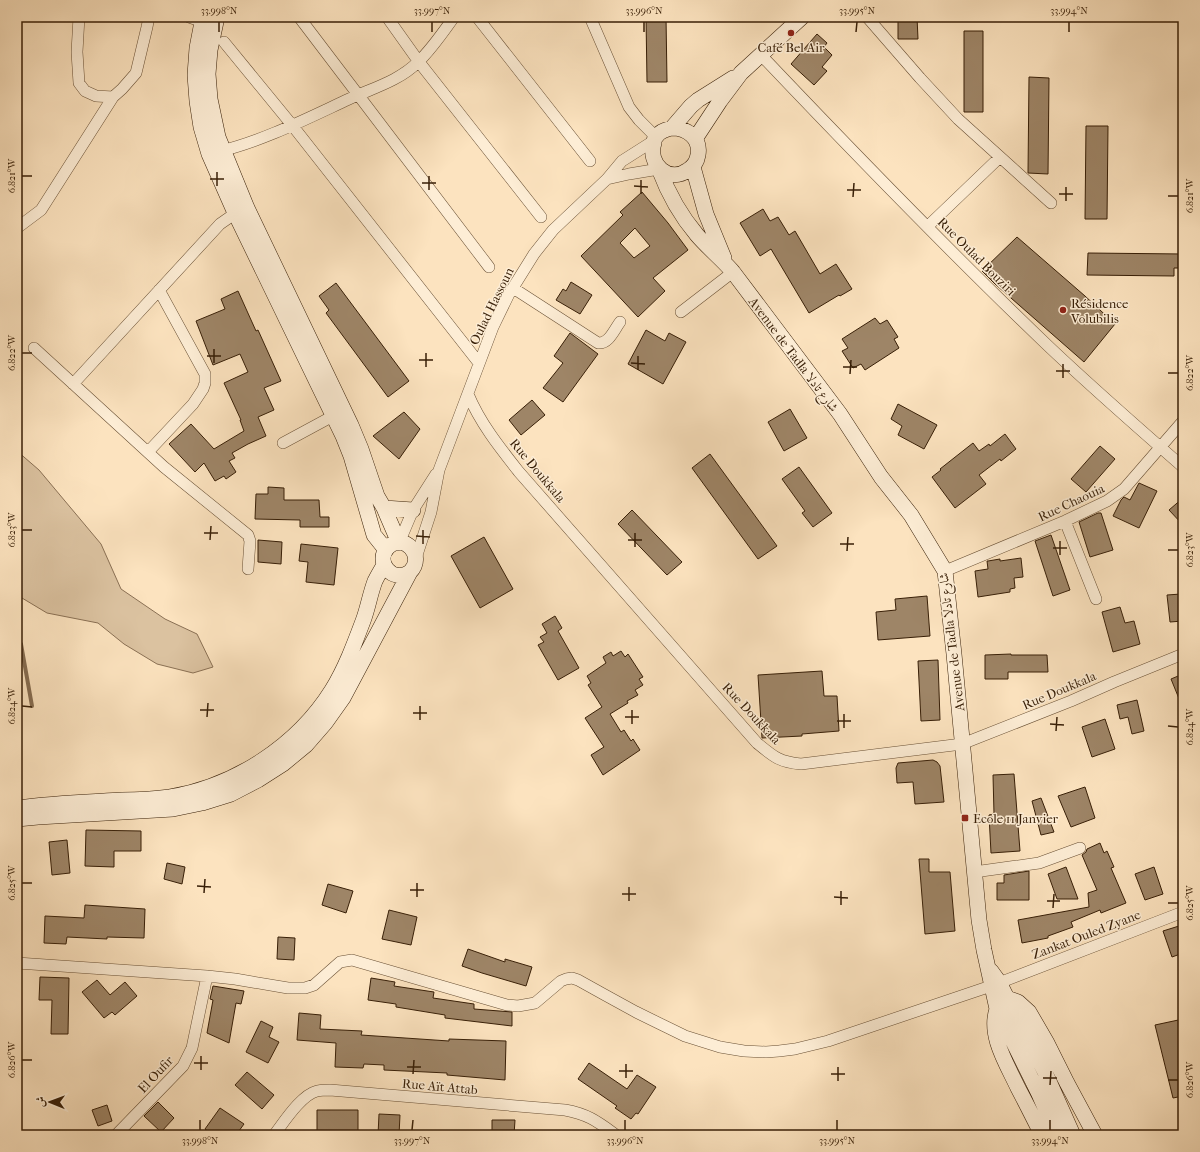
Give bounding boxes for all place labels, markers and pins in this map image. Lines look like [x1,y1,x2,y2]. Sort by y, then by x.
marker: Café Bel Air [786,28,796,38]
place label: Café Bel Air [757,40,825,55]
place label: Résidence Volubilis [1070,296,1129,326]
marker: Résidence Volubilis [1058,305,1068,315]
place label: Ecole 11 Janvier [973,811,1059,826]
marker: Ecole 11 Janvier [960,813,970,823]

